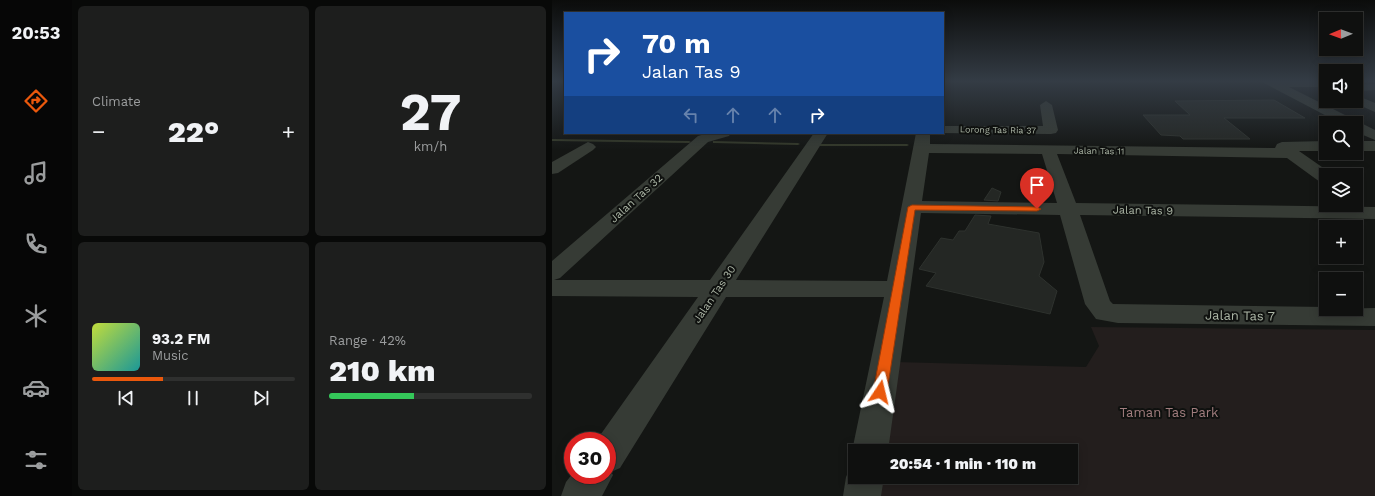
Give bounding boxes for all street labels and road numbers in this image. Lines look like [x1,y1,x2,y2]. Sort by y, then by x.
street label: Lorong Tas Ria 37 [960,124,1036,136]
street label: Jalan Tas 11 [1074,146,1124,156]
street label: Jalan Tas 32 [607,171,665,225]
street label: Jalan Tas 9 [1113,203,1173,218]
street label: Jalan Tas 30 [690,263,739,326]
street label: Jalan Tas 7 [1205,307,1275,324]

